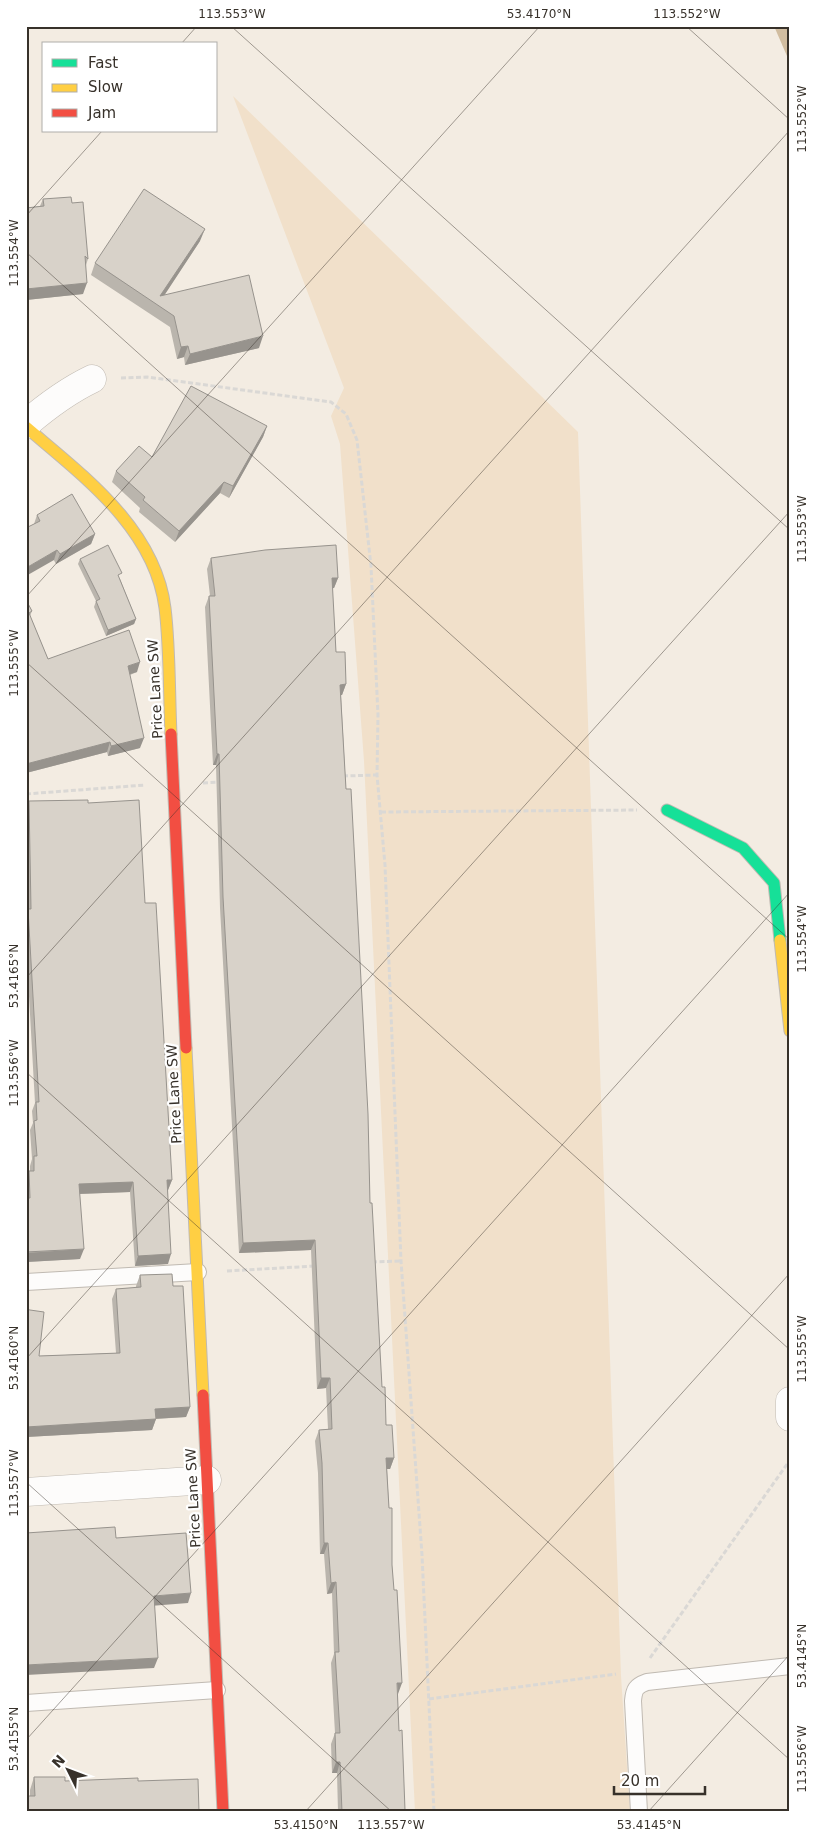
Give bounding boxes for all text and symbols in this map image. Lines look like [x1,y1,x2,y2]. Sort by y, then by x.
text: 113.553°W [198,7,266,21]
text: 53.4170°N [507,7,571,21]
text: 113.552°W [653,7,721,21]
legend [42,42,218,132]
text: Fast [88,54,118,72]
text: Slow [88,78,123,96]
text: 113.552°W [795,85,809,153]
text: Jam [87,104,116,122]
text: 113.554°W [7,219,21,287]
text: 113.553°W [795,495,809,563]
text: 113.555°W [7,629,21,697]
street label: Price Lane SW [144,639,166,739]
text: 113.554°W [795,905,809,973]
text: 53.4165°N [7,944,21,1008]
text: 113.556°W [7,1039,21,1107]
street label: Price Lane SW [163,1044,185,1144]
text: 113.555°W [795,1315,809,1383]
text: 53.4160°N [7,1326,21,1390]
street label: Price Lane SW [182,1448,204,1548]
text: 113.557°W [7,1449,21,1517]
text: 53.4145°N [795,1624,809,1688]
text: 53.4155°N [7,1707,21,1771]
text: 113.556°W [795,1725,809,1793]
north arrow [42,1746,92,1796]
text: N [48,1752,68,1771]
scale bar [614,1763,705,1795]
text: 20 m [621,1772,659,1790]
text: 53.4150°N [274,1818,338,1832]
text: 113.557°W [357,1818,425,1832]
text: 53.4145°N [617,1818,681,1832]

